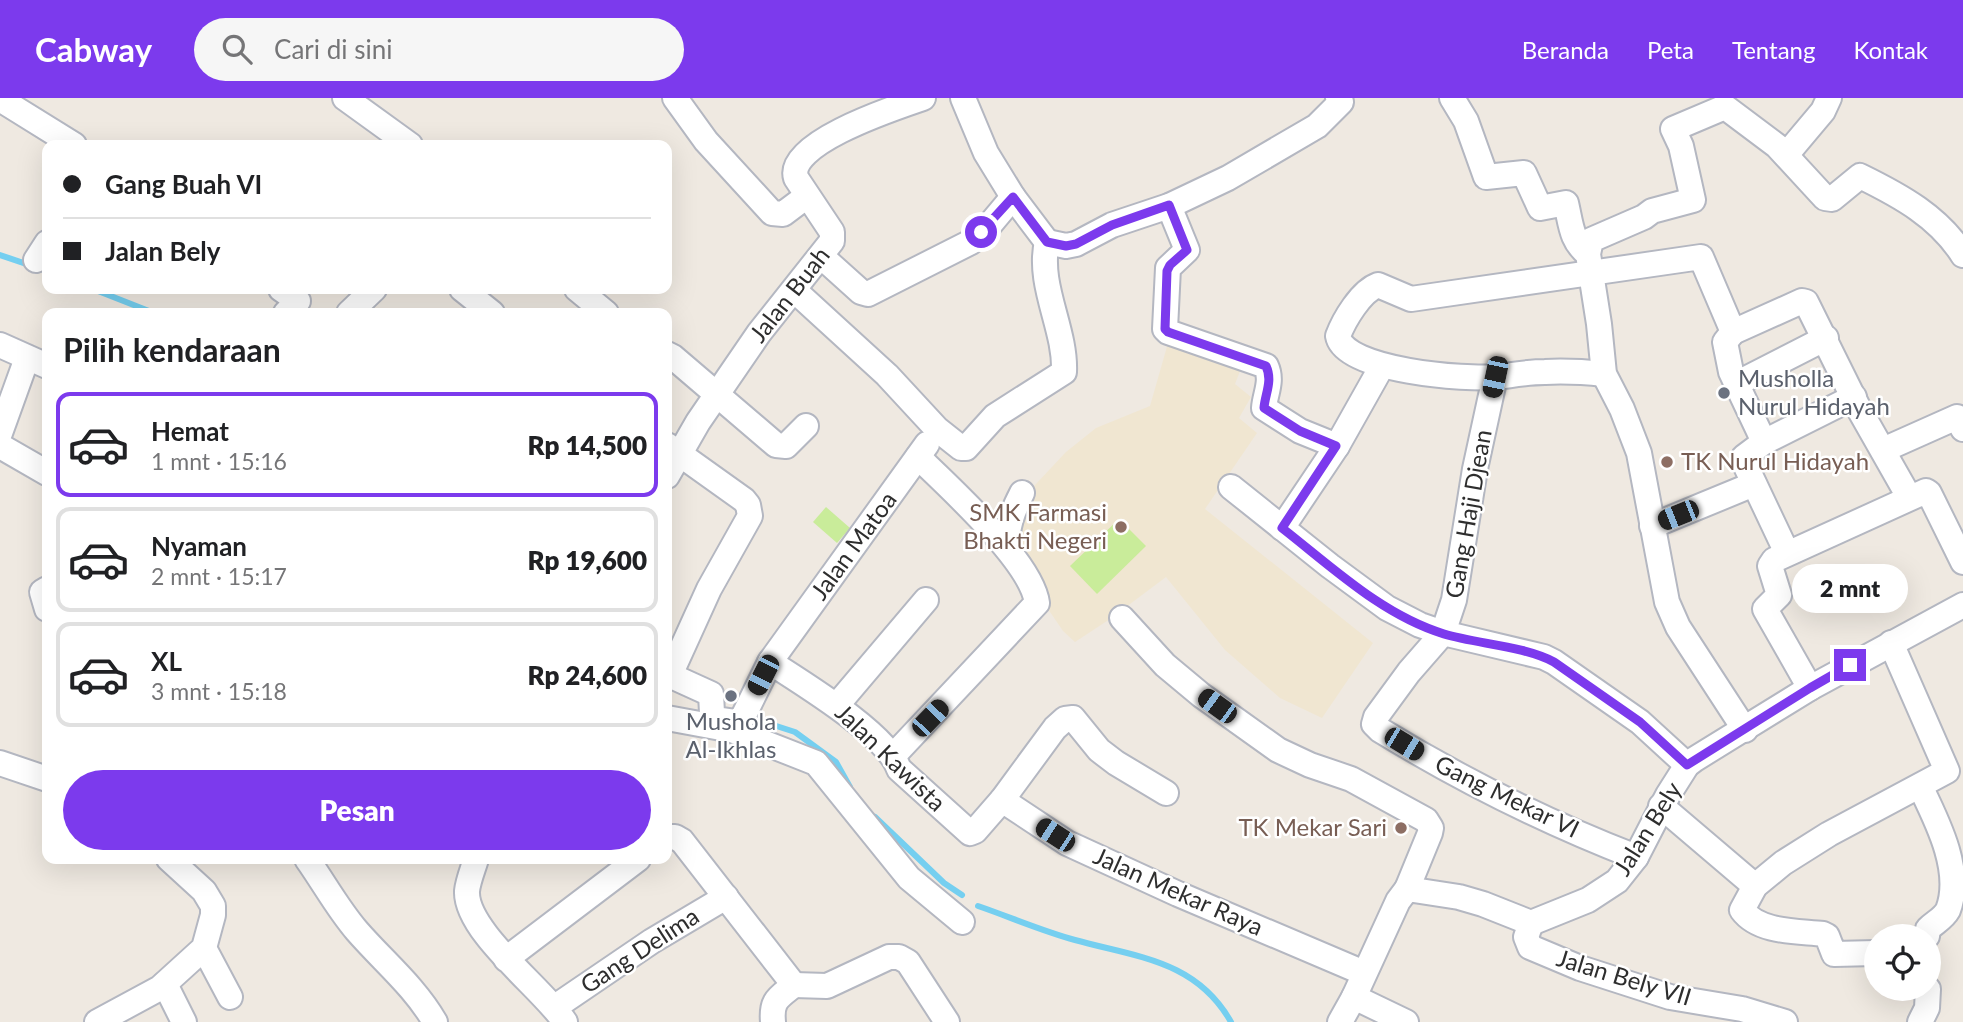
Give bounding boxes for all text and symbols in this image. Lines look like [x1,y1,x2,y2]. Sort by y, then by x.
search box [194,18,684,81]
text: Cabway [35,29,152,69]
icon: search [218,30,256,68]
text: Cari di sini [274,33,392,65]
text: Beranda [1522,35,1609,64]
text: Peta [1647,35,1694,64]
text: Tentang [1732,35,1815,64]
text: Kontak [1853,35,1928,64]
text: Gang Buah VI [105,168,262,200]
route start [965,216,997,248]
text: Jalan Bely [105,235,221,267]
street label: Jalan Buah [743,241,835,347]
text: Pilih kendaraan [63,330,281,369]
car [1481,354,1510,400]
place label: Musholla Nurul Hidayah [1738,363,1890,420]
marker: Musholla Nurul Hidayah [1716,385,1732,401]
icon: car [67,413,130,476]
text: Hemat [151,415,229,447]
street label: Gang Haji Djean [1438,427,1497,600]
text: Rp 14,500 [527,429,647,461]
place label: TK Nurul Hidayah [1681,446,1869,475]
text: 1 mnt · 15:16 [151,447,287,475]
marker: TK Nurul Hidayah [1659,454,1675,470]
street label: Jalan Matoa [804,485,902,605]
place label: SMK Farmasi Bhakti Negeri [963,497,1107,554]
car [1655,497,1702,533]
marker: SMK Farmasi Bhakti Negeri [1113,519,1129,535]
icon: car [67,528,130,591]
text: Nyaman [151,530,247,562]
text: Rp 19,600 [527,544,647,576]
text: 2 mnt · 15:17 [151,562,287,590]
callout: 2 mnt [1792,564,1908,612]
text: 2 mnt [1820,574,1880,602]
icon: car [67,643,130,706]
text: XL [151,645,182,677]
route end [1834,649,1866,681]
car [745,652,782,698]
text: Rp 24,600 [527,659,647,691]
text: 3 mnt · 15:18 [151,677,287,705]
car [1194,685,1241,727]
marker: Mushola Al-Ikhlas [723,688,739,704]
car [908,696,953,740]
street label: Jalan Kawista [830,697,952,817]
place label: Mushola Al-Ikhlas [686,706,776,763]
car [1381,724,1428,764]
street label: Gang Mekar VI [1431,748,1584,843]
button: Pesan [63,770,651,850]
street label: Jalan Bely [1607,776,1687,880]
place label: TK Mekar Sari [1238,812,1387,841]
car [1032,815,1079,855]
marker: TK Mekar Sari [1393,820,1409,836]
street label: Jalan Mekar Raya [1089,840,1268,941]
street label: Gang Delima [575,901,704,999]
map controls [1864,924,1941,1001]
button: locate [1864,924,1941,1001]
street label: Jalan Bely VII [1554,942,1695,1011]

